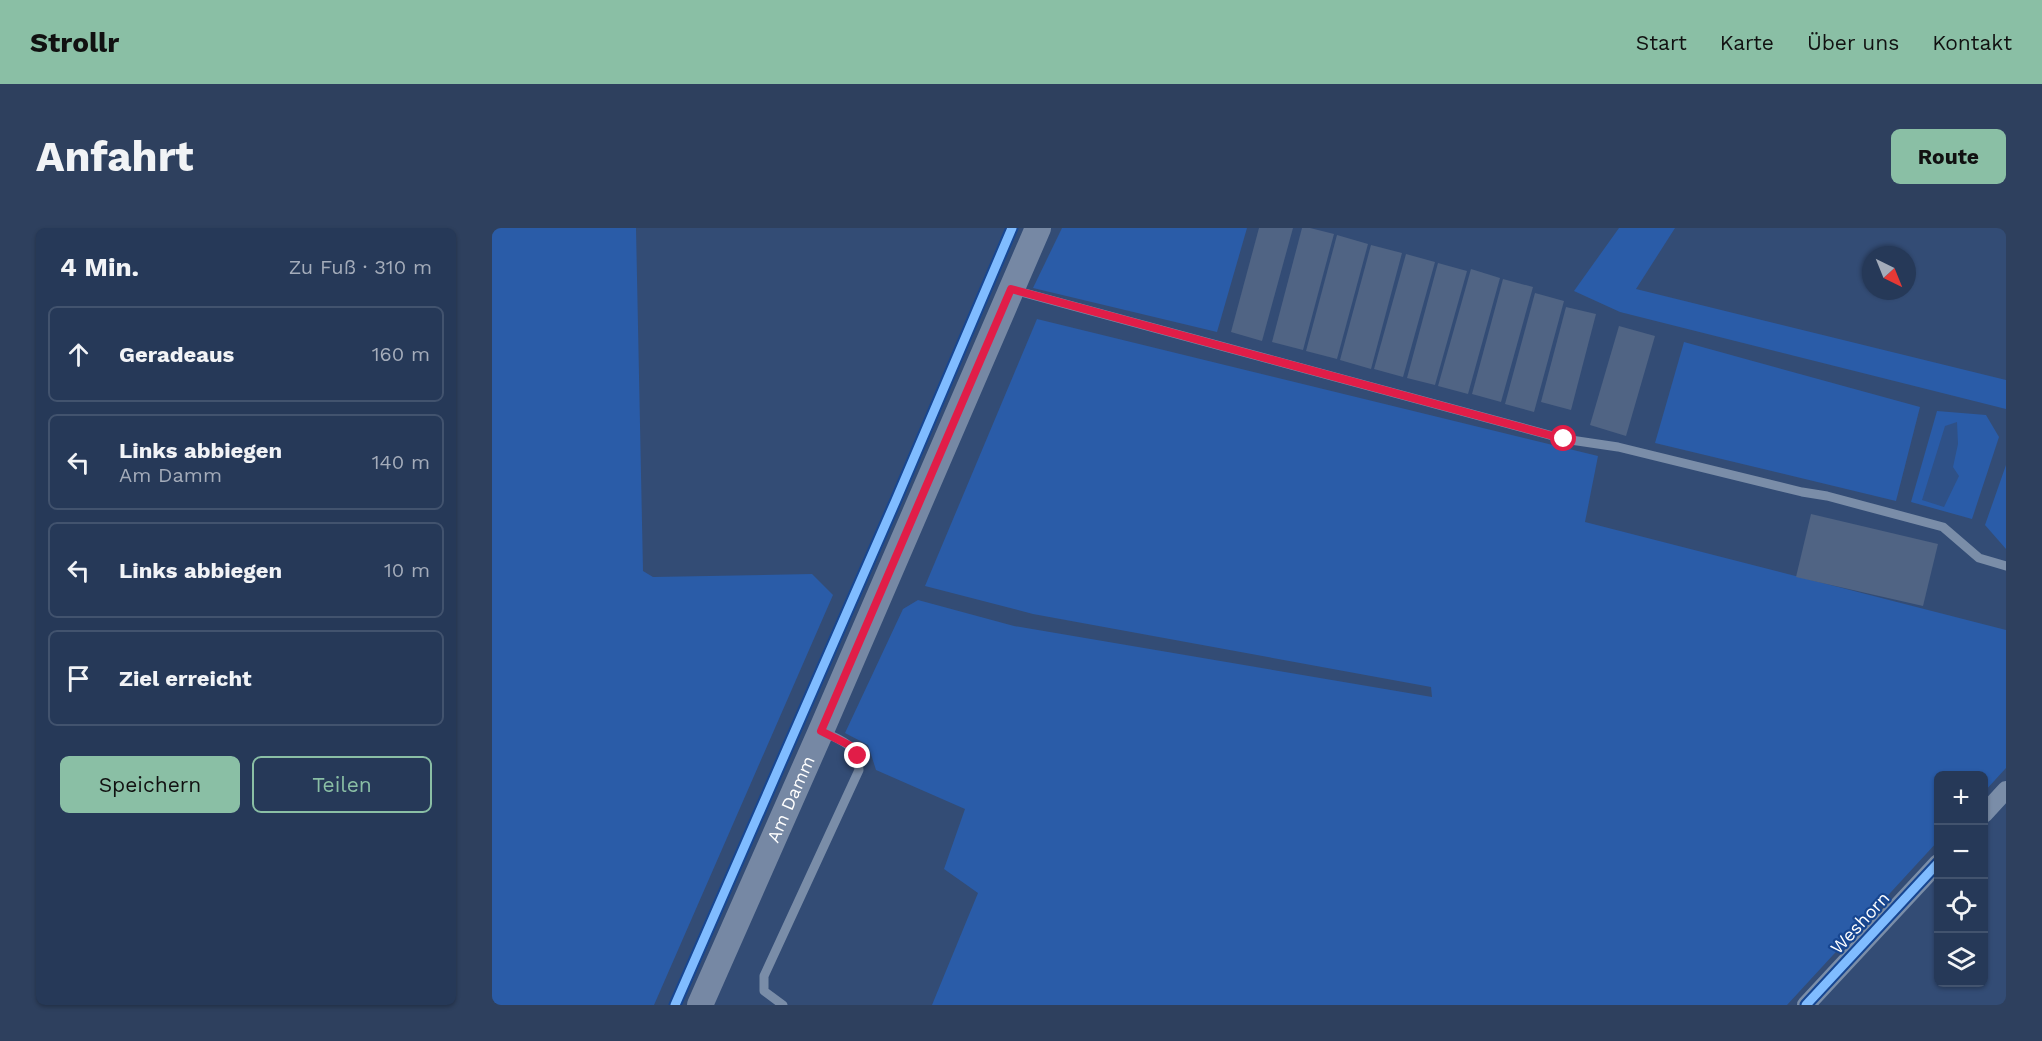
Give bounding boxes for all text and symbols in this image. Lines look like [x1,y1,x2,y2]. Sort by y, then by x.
text: Strollr [30,26,119,59]
text: Start [1636,30,1687,55]
text: Karte [1720,30,1774,55]
text: Über uns [1807,30,1899,55]
text: Kontakt [1932,30,2012,55]
button: Route [1891,129,2006,184]
text: Anfahrt [36,132,194,181]
north arrow [1862,246,1916,300]
text: 4 Min. [60,252,139,282]
text: Zu Fuß · 310 m [289,255,432,279]
icon: ahead [62,338,95,371]
text: Geradeaus [119,342,234,367]
text: 160 m [372,342,430,366]
route start [1550,425,1576,451]
text: Links abbiegen [119,438,282,463]
icon: left [62,446,95,479]
text: 140 m [372,450,430,474]
text: Am Damm [119,463,222,487]
icon: left [62,554,95,587]
text: Links abbiegen [119,558,282,583]
text: 10 m [384,558,430,582]
icon: arrive [62,662,95,695]
text: Ziel erreicht [119,666,252,691]
route end [844,742,870,768]
street label: Am Damm [762,752,819,846]
button: Speichern [60,756,240,813]
button: Teilen [252,756,432,813]
map controls [1934,771,1988,987]
button: + [1934,771,1988,825]
button: − [1934,825,1988,879]
button: locate [1934,879,1988,933]
street label: Weshorn [1826,887,1894,958]
button: layers [1934,933,1988,987]

